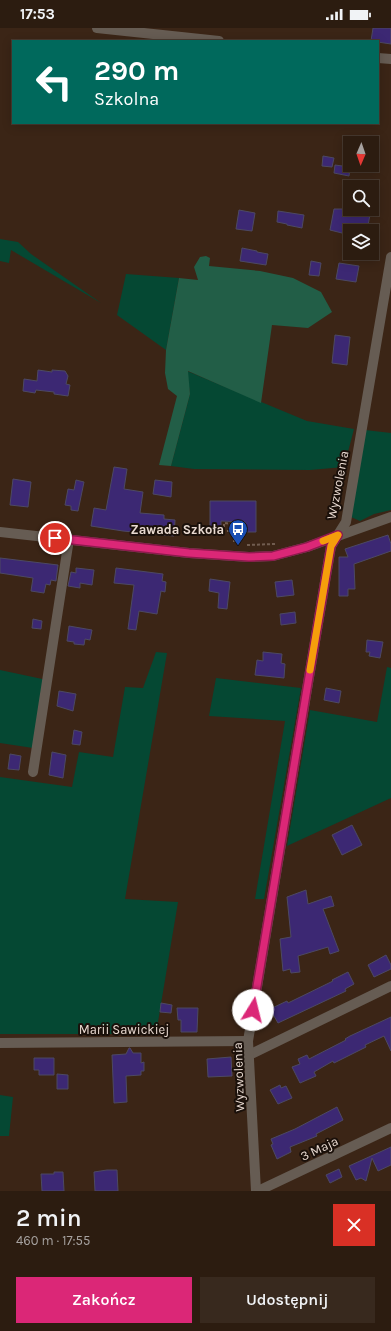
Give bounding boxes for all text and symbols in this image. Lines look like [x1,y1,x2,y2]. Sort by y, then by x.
text: 17:53 [20,5,55,23]
text: 290 m [94,54,179,87]
icon: left [28,56,80,108]
text: Szkolna [94,88,159,110]
north arrow [343,136,379,172]
map controls [343,136,379,260]
button: search [343,180,379,216]
button: layers [343,224,379,260]
street label: Wyzwolenia [323,450,351,521]
bus stop icon: Zawada Szkoła [227,518,249,546]
pin [38,521,72,555]
place label: Zawada Szkoła [131,522,224,537]
icon: arrive [44,527,66,549]
position arrow [232,989,274,1031]
street label: Marii Sawickiej [79,1022,169,1037]
street label: Wyzwolenia [230,1042,247,1112]
street label: 3 Maja [298,1133,341,1164]
text: 2 min [16,1204,82,1232]
button: close [333,1204,375,1246]
text: 460 m · 17:55 [16,1233,90,1248]
button: Zakończ [16,1277,192,1323]
button: Udostępnij [200,1277,375,1323]

